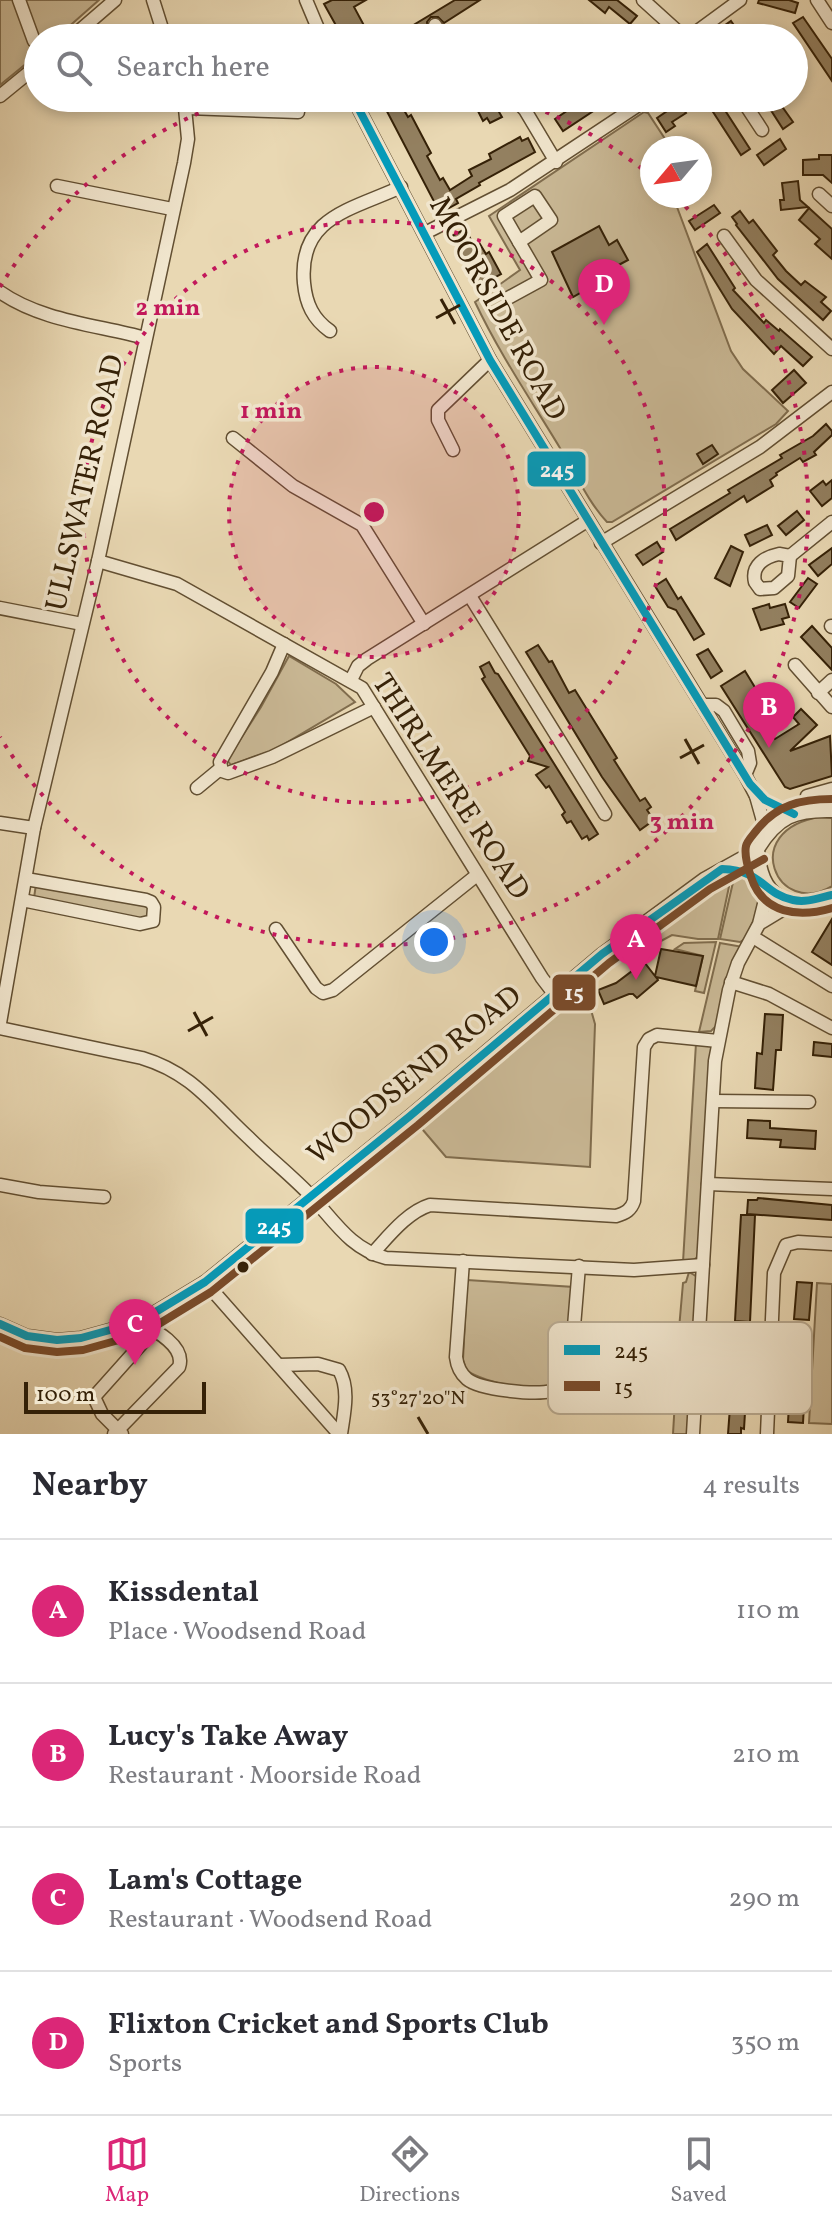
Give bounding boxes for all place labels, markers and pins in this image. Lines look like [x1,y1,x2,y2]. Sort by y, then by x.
pin: D [578,259,630,325]
centre of rings [360,498,388,526]
pin: B [743,682,795,748]
pin: A [610,914,662,980]
unlabelled marker [235,1259,251,1275]
pin: C [109,1299,161,1365]

